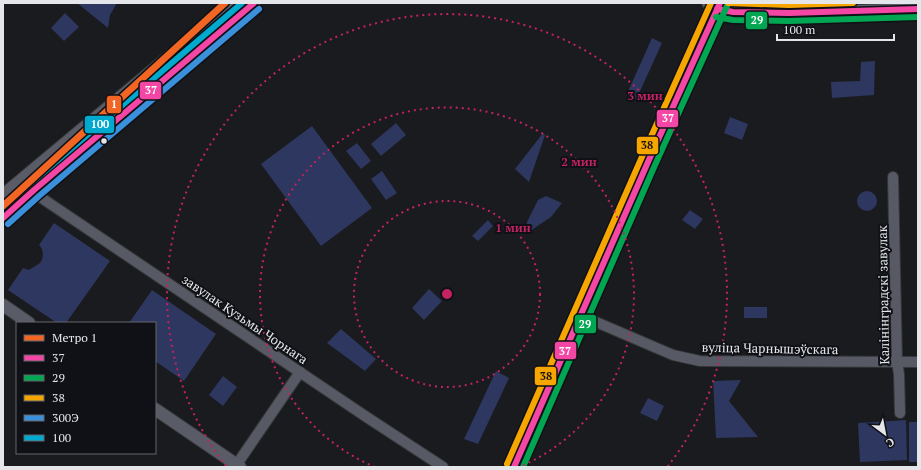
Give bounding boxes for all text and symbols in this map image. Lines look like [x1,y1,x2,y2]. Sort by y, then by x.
line badge: 29 [745,11,768,30]
text: 29 [751,13,763,27]
scale bar [777,16,894,42]
text: 100 m [783,22,816,37]
line badge: 37 [139,81,162,100]
text: 37 [145,83,157,97]
text: 3 мин [627,88,663,103]
line badge: 1 [106,95,122,114]
text: 1 [111,97,117,111]
line badge: 37 [656,109,679,128]
text: 37 [662,111,674,125]
line badge: 100 [84,115,115,134]
text: 100 [91,117,109,131]
unlabelled marker [99,136,109,146]
line badge: 38 [636,136,659,155]
text: 38 [641,138,653,152]
text: 2 мин [561,154,597,169]
text: 1 мин [495,220,531,235]
street label: Калінінградскі завулак [873,224,893,365]
street label: завулак Кузьмы Чорнага [178,270,312,368]
centre of rings [440,287,454,301]
line badge: 29 [574,314,597,334]
text: 29 [579,317,591,331]
legend [16,322,156,454]
text: Метро 1 [52,330,97,345]
street label: вуліца Чарнышэўскага [701,338,839,358]
line badge: 37 [554,341,577,360]
text: 37 [559,344,571,358]
text: 37 [52,350,65,365]
line badge: 38 [534,366,557,386]
text: 38 [540,369,552,383]
text: 29 [52,370,65,385]
text: 38 [52,390,65,405]
text: 300Э [52,410,79,425]
north arrow [865,414,905,454]
text: 100 [52,430,71,445]
text: С [884,435,897,450]

